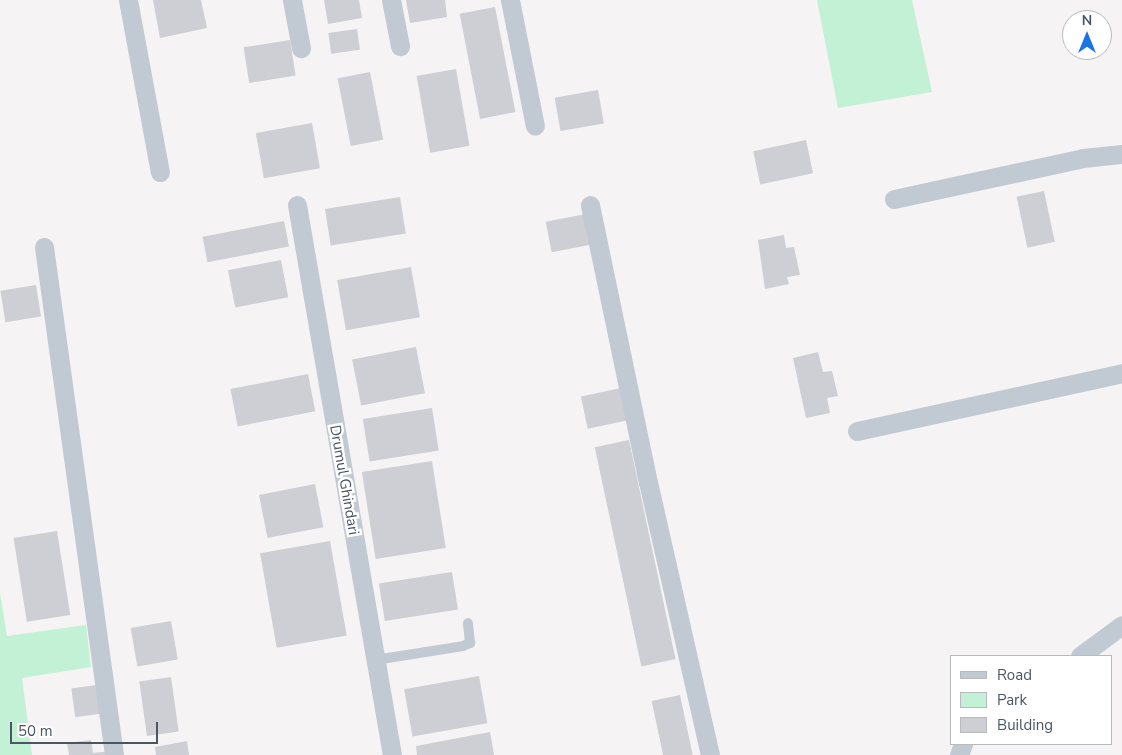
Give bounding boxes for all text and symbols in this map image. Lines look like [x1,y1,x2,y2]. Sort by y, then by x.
north arrow [1062,10,1112,60]
text: N [1082,11,1092,30]
street label: Drumul Ghindari [325,424,363,536]
legend [950,655,1112,745]
text: Road [997,665,1032,685]
text: Park [997,690,1027,710]
scale bar [12,712,160,744]
text: Building [997,715,1053,735]
text: 50 m [18,721,53,741]

